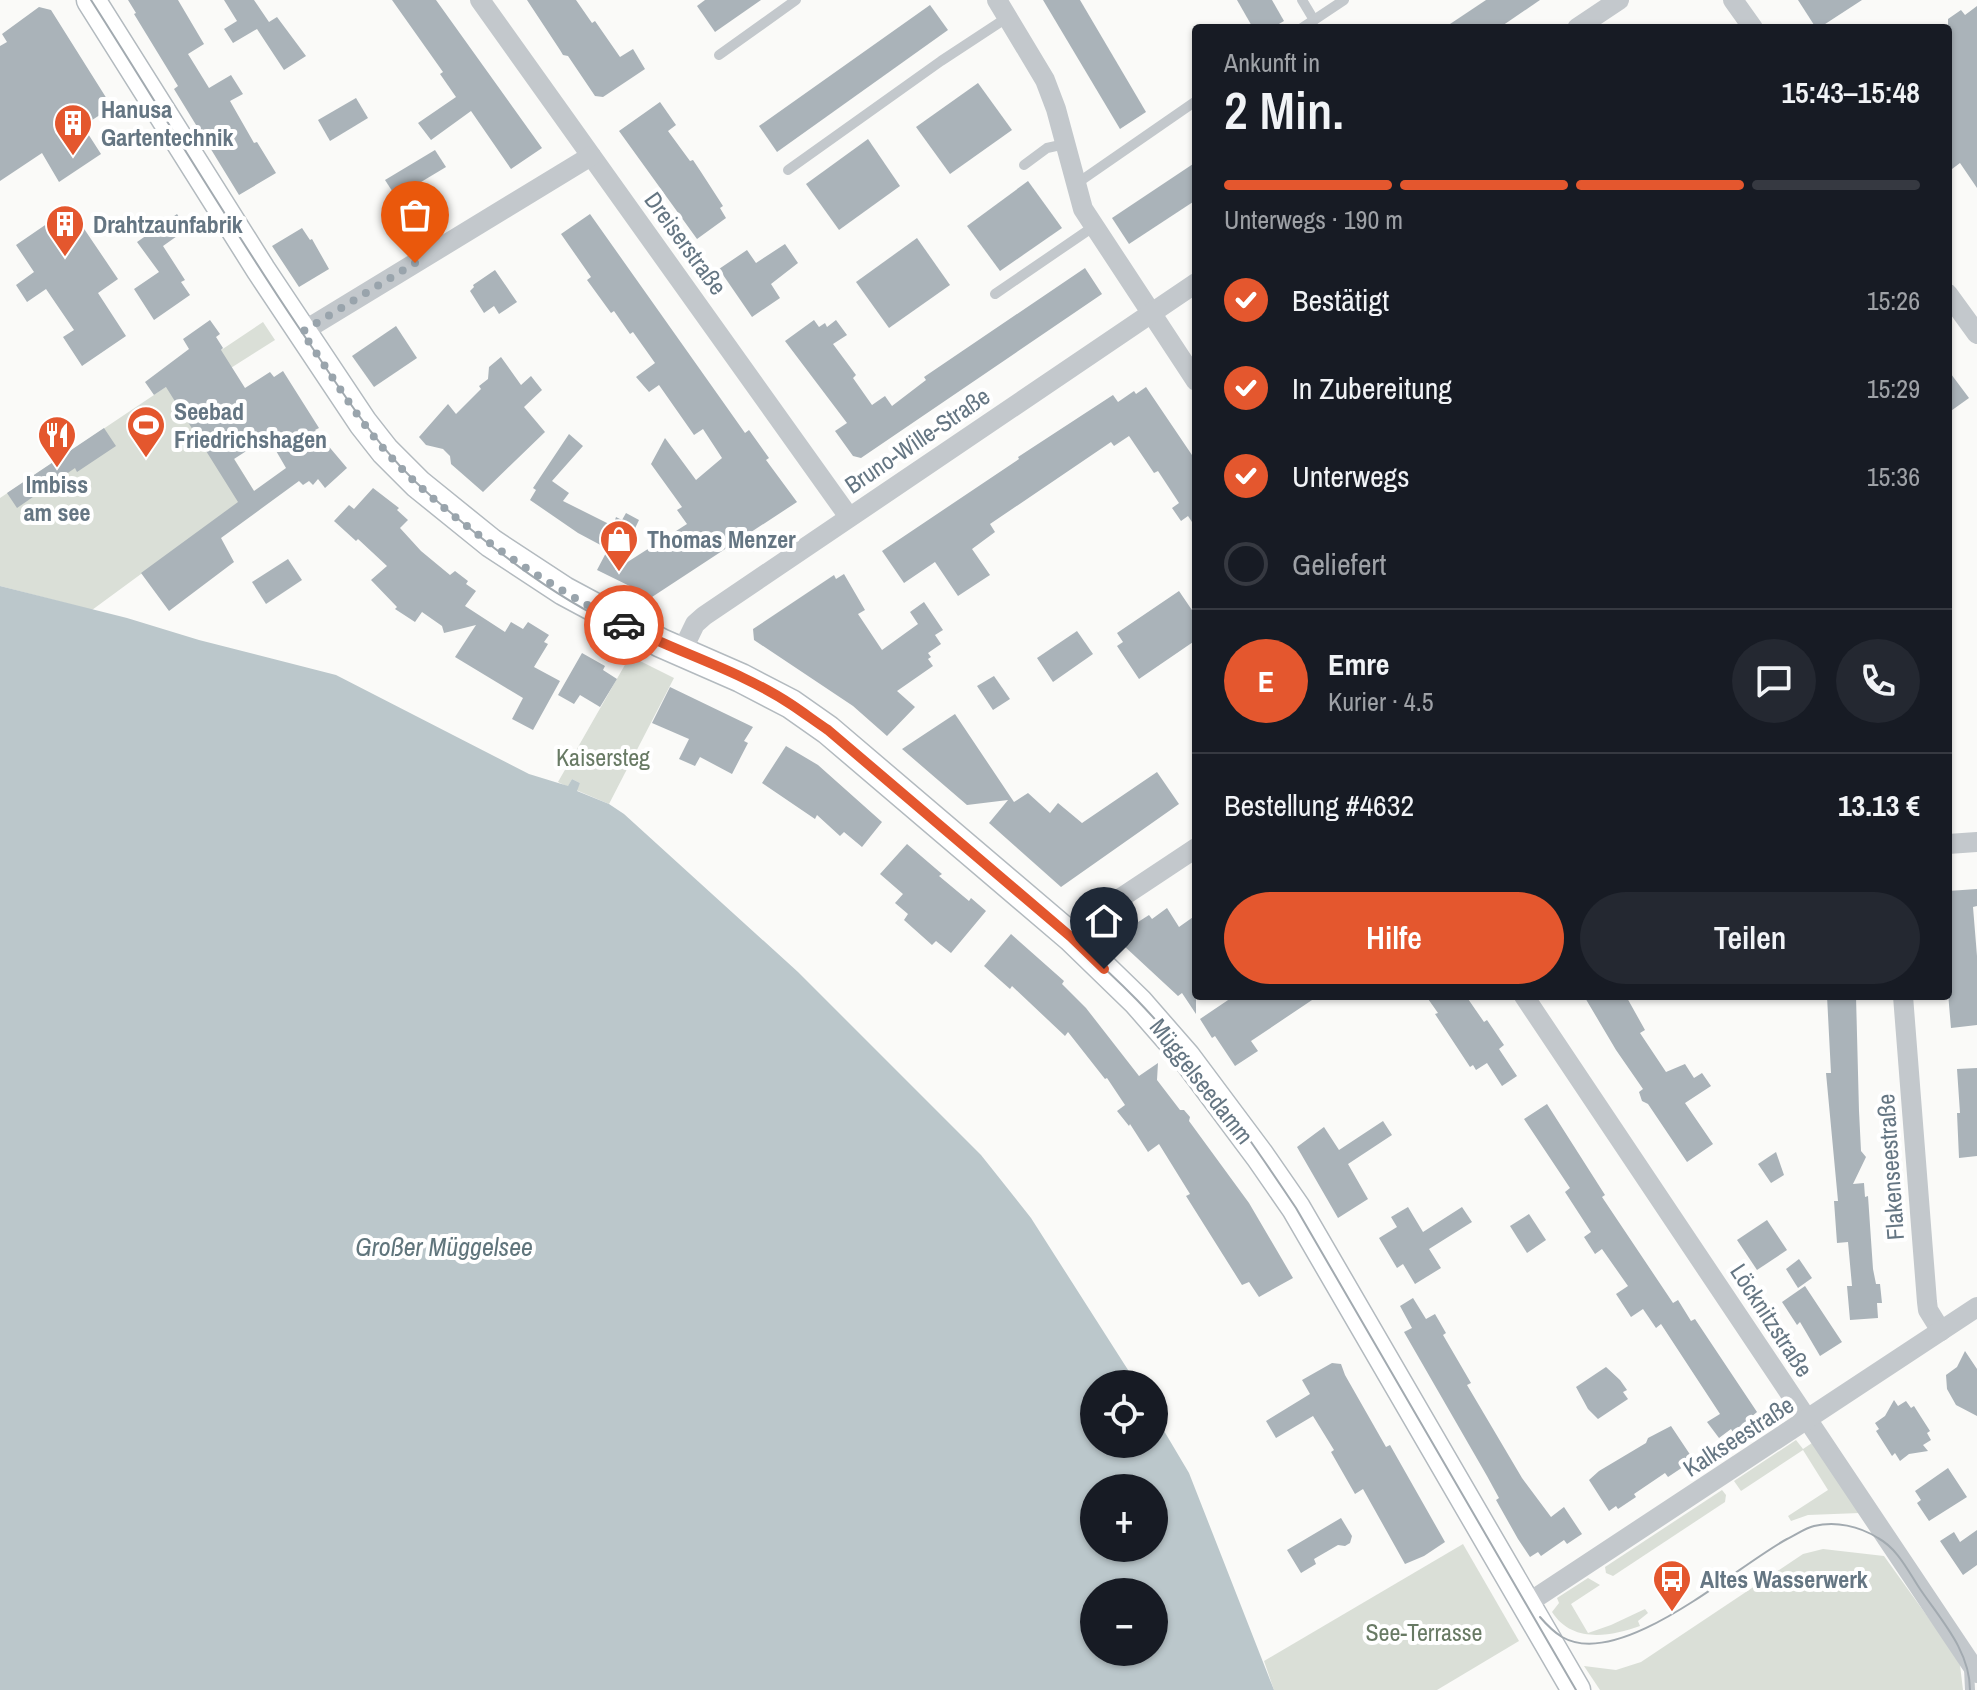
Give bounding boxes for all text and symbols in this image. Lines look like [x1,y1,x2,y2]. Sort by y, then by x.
text: Ankunft in [1224,45,1320,80]
text: 15:43–15:48 [1781,72,1920,112]
text: 2 Min. [1224,75,1344,145]
place label: Hanusa Gartentechnik [101,93,233,153]
building icon: Hanusa Gartentechnik [52,102,94,157]
pin [381,181,449,263]
street label: Dreiserstraße [638,185,734,301]
icon: bag [393,193,437,237]
text: Unterwegs · 190 m [1224,202,1403,237]
building icon: Drahtzaunfabrik [44,203,86,258]
place label: Drahtzaunfabrik [93,208,243,240]
icon: check [1224,278,1268,322]
text: Bestätigt [1292,280,1389,320]
text: 15:26 [1867,283,1920,318]
icon: check [1224,366,1268,410]
text: In Zubereitung [1292,368,1452,408]
text: 15:29 [1867,371,1920,406]
street label: Bruno-Wille-Straße [838,380,996,500]
place label: Seebad Friedrichshagen [174,395,327,455]
sports icon: Seebad Friedrichshagen [125,404,167,459]
restaurant icon: Imbiss am see [36,414,78,469]
icon: check [1224,454,1268,498]
text: Unterwegs [1292,456,1410,496]
text: 15:36 [1867,459,1920,494]
place label: Imbiss am see [24,468,90,528]
shop icon: Thomas Menzer [598,518,640,573]
place label: Thomas Menzer [647,523,796,555]
text: Geliefert [1292,544,1386,584]
courier [584,585,664,665]
icon: car [602,603,646,647]
button: chat [1732,639,1816,723]
button: phone [1836,639,1920,723]
text: Emre [1328,644,1390,684]
text: E [1258,661,1274,701]
text: Kurier · 4.5 [1328,684,1433,719]
park label: Kaisersteg [556,741,650,773]
text: Bestellung #4632 [1224,785,1414,825]
text: 13.13 € [1838,785,1920,825]
pin [1070,887,1138,969]
button: Hilfe [1224,892,1564,984]
button: Teilen [1580,892,1920,984]
icon: home [1082,899,1126,943]
street label: Müggelseedamm [1143,1012,1261,1150]
street label: Flakenseestraße [1869,1093,1911,1241]
water label: Großer Müggelsee [355,1229,533,1264]
street label: Löcknitzstraße [1723,1257,1821,1383]
map controls [1080,1370,1168,1666]
button: locate [1080,1370,1168,1458]
street label: Kalkseestraße [1677,1388,1799,1484]
button: + [1080,1474,1168,1562]
bus stop icon: Altes Wasserwerk [1651,1558,1693,1613]
place label: Altes Wasserwerk [1700,1563,1868,1595]
button: − [1080,1578,1168,1666]
park label: See-Terrasse [1365,1616,1483,1648]

